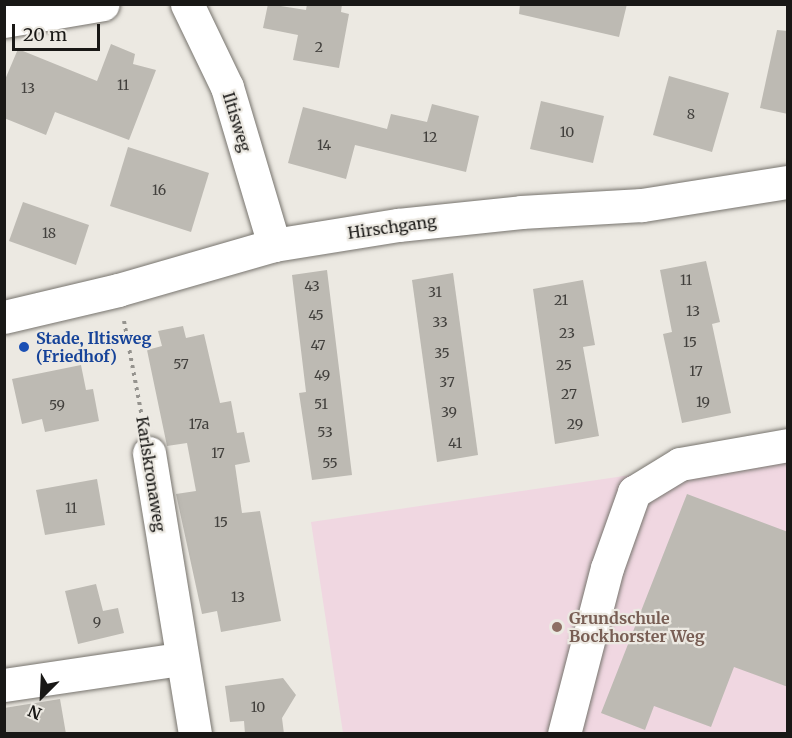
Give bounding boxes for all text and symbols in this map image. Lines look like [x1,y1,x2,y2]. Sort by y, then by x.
scale bar [15,12,104,50]
text: 20 m [23,23,67,46]
house number: 2 [315,39,323,55]
house number: 11 [117,77,129,93]
house number: 13 [21,80,35,96]
street label: Iltisweg [219,90,255,154]
house number: 8 [687,106,695,122]
house number: 10 [560,124,574,140]
house number: 12 [423,129,437,145]
house number: 14 [317,137,331,153]
house number: 16 [152,182,166,198]
street label: Hirschgang [346,211,438,243]
house number: 18 [42,225,56,241]
house number: 11 [680,272,692,288]
house number: 43 [304,278,320,294]
house number: 31 [428,284,442,300]
house number: 21 [554,292,568,308]
house number: 13 [686,303,700,319]
house number: 45 [308,307,324,323]
house number: 33 [432,314,448,330]
house number: 23 [559,325,575,341]
place label: Stade, Iltisweg (Friedhof) [36,328,151,366]
house number: 15 [683,334,697,350]
house number: 47 [310,337,326,353]
marker: Stade, Iltisweg (Friedhof) [17,340,31,354]
house number: 35 [434,345,450,361]
house number: 57 [173,356,189,372]
house number: 25 [556,357,572,373]
house number: 17 [689,363,703,379]
house number: 49 [314,367,330,383]
house number: 37 [439,374,455,390]
house number: 27 [561,386,577,402]
house number: 19 [696,394,710,410]
house number: 51 [314,396,328,412]
house number: 59 [49,397,65,413]
house number: 39 [441,404,457,420]
street label: Karlskronaweg [132,415,170,533]
house number: 17a [189,416,209,432]
house number: 29 [567,416,583,432]
house number: 53 [317,424,333,440]
house number: 41 [448,435,462,451]
house number: 17 [211,445,225,461]
house number: 55 [322,455,338,471]
house number: 11 [65,500,77,516]
house number: 15 [214,514,228,530]
house number: 13 [231,589,245,605]
place label: Grundschule Bockhorster Weg [569,608,705,646]
house number: 9 [93,614,101,630]
marker: Grundschule Bockhorster Weg [550,620,564,634]
north arrow [12,666,72,726]
house number: 10 [251,699,265,715]
text: N [25,701,45,724]

